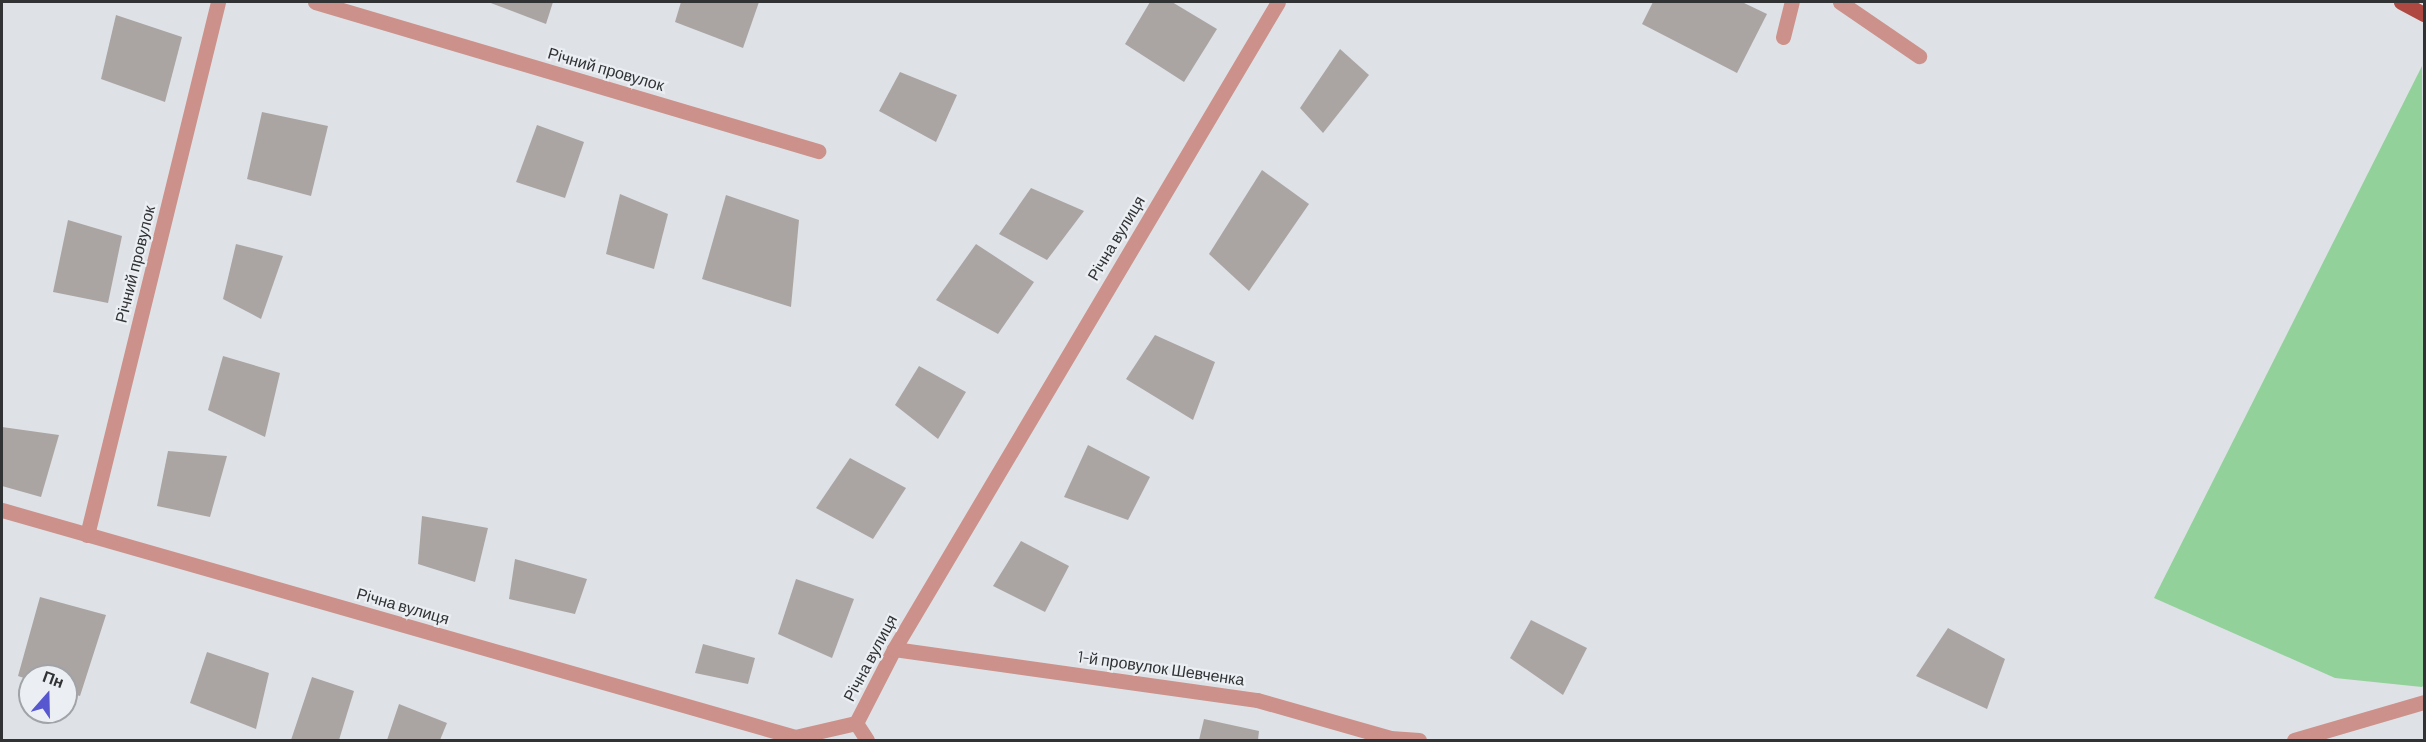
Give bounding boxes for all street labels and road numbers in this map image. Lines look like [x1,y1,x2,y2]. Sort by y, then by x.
street label: Річний провулок [546,43,666,95]
street label: Річна вулиця [1083,192,1149,284]
street label: Річний провулок [111,203,159,325]
street label: Річна вулиця [355,584,451,628]
street label: Річна вулиця [839,611,901,705]
street label: 1-й провулок Шевченка [1076,647,1246,689]

